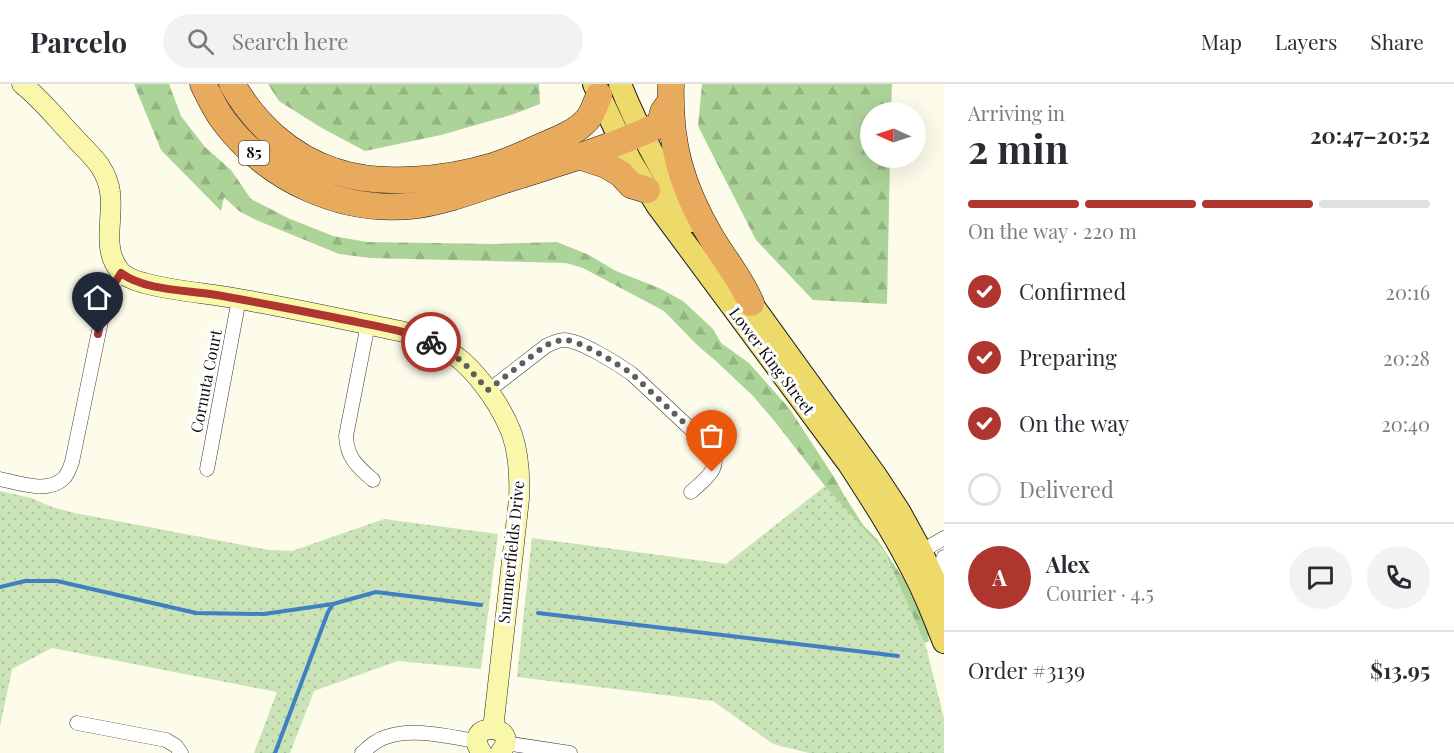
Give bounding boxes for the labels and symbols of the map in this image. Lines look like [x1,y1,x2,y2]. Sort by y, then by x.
north arrow [860,102,926,168]
road number: 85 [239,141,269,165]
pin [72,272,123,334]
street label: Lower King Street [725,303,820,419]
courier [401,312,461,372]
street label: Cornuta Court [185,327,226,434]
pin [686,410,737,472]
street label: Summerfields Drive [493,479,528,624]

